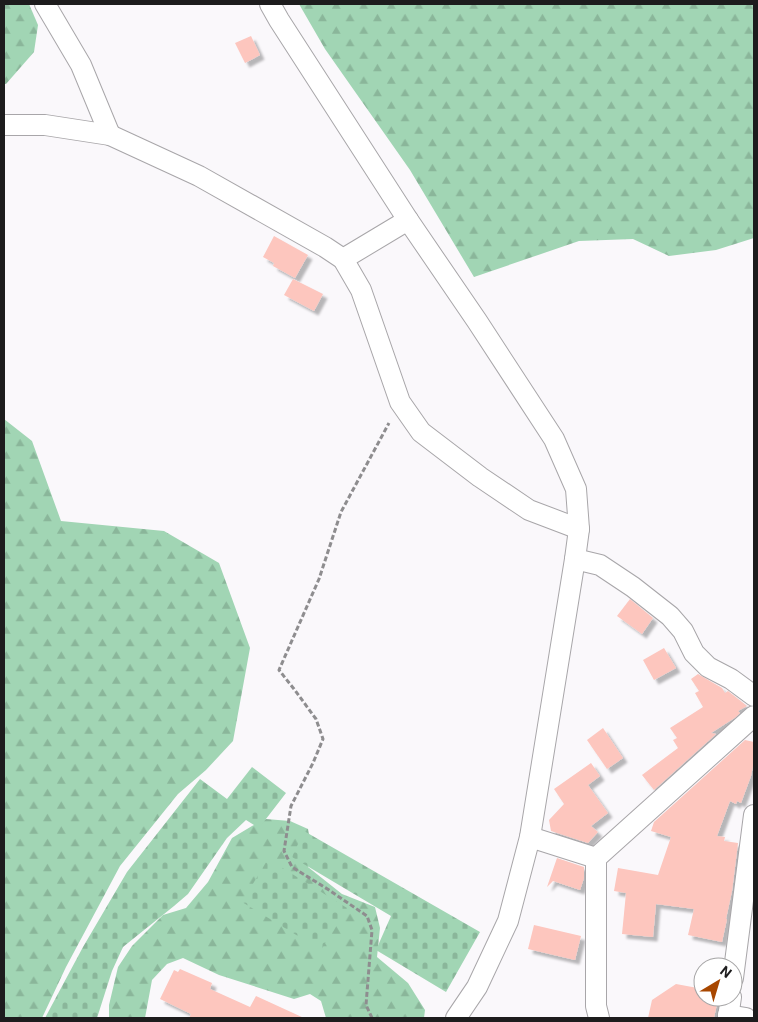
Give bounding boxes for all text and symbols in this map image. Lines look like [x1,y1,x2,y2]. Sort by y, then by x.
north arrow [693,957,743,1007]
text: N [717,962,735,981]

